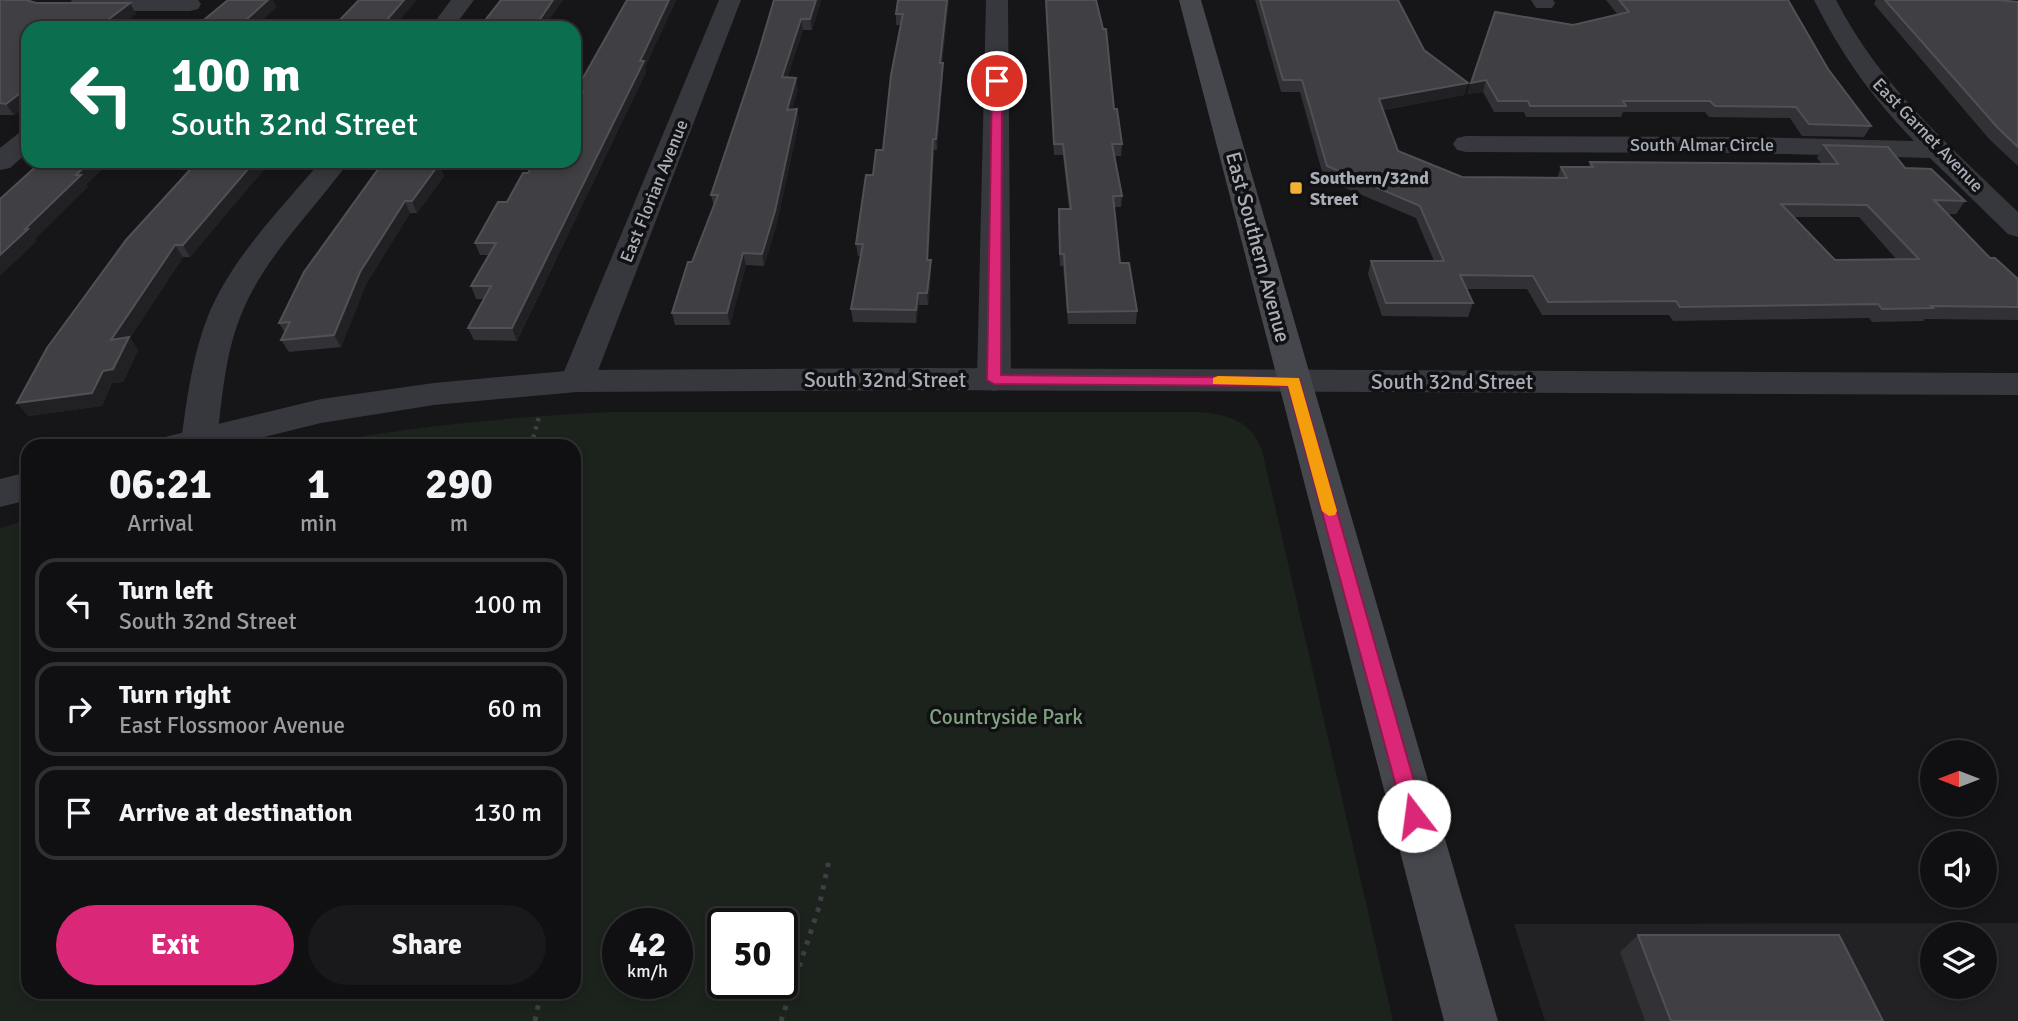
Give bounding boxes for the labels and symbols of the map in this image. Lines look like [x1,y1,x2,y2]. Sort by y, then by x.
pin [967,51,1027,111]
street label: East Garnet Avenue [1868,73,1988,197]
street label: East Florian Avenue [615,116,693,266]
street label: South Almar Circle [1630,134,1774,156]
street label: East Southern Avenue [1220,149,1296,345]
place label: Southern/32nd Street [1310,167,1429,210]
marker: Southern/32nd Street [1288,180,1304,196]
street label: South 32nd Street [804,367,966,393]
street label: South 32nd Street [1371,369,1533,395]
park label: Countryside Park [929,704,1083,730]
north arrow [1920,740,1997,817]
position arrow [1377,779,1451,853]
speed limit sign: 50 [707,908,798,999]

